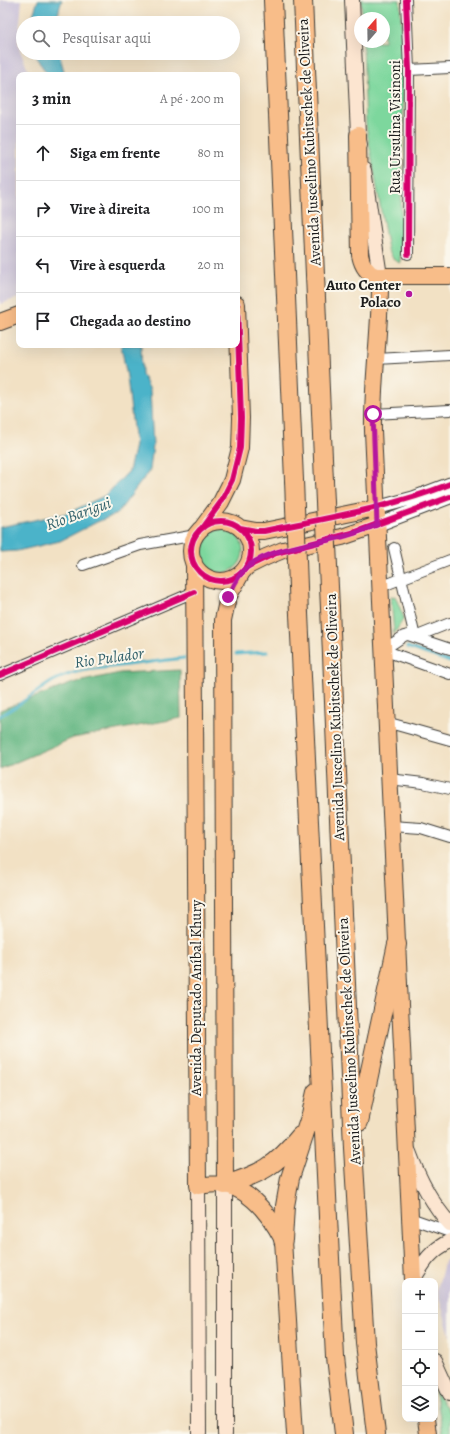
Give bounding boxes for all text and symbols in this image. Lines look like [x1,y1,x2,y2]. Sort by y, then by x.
north arrow [354,12,390,48]
search box [16,16,240,60]
street label: Avenida Juscelino Kubitschek de Oliveira [293,18,326,267]
icon: search [30,27,52,49]
text: Pesquisar aqui [62,28,151,48]
street label: Rua Ursulina Visinoni [385,60,405,194]
text: 3 min [32,87,71,110]
text: A pé · 200 m [160,90,224,107]
icon: ahead [32,142,54,164]
text: Siga em frente [70,143,160,163]
text: 80 m [197,144,224,161]
icon: right [32,198,54,220]
text: Vire à direita [70,199,150,219]
text: 100 m [192,200,224,217]
icon: left [32,254,54,276]
text: Vire à esquerda [70,255,166,275]
text: 20 m [198,256,224,273]
place label: Auto Center Polaco [325,275,401,312]
marker: Auto Center Polaco [404,289,414,299]
icon: arrive [32,310,54,332]
text: Chegada ao destino [70,311,191,331]
route start [364,405,382,423]
water label: Rio Barigui [43,492,114,536]
route end [219,588,237,606]
street label: Avenida Juscelino Kubitschek de Oliveira [321,593,349,842]
water label: Rio Pulador [73,642,146,674]
street label: Avenida Deputado Aníbal Khury [186,900,206,1097]
street label: Avenida Juscelino Kubitschek de Oliveira [333,917,366,1166]
map controls [402,1278,438,1422]
button: + [402,1278,438,1314]
button: − [402,1314,438,1350]
button: locate [402,1350,438,1386]
button: layers [402,1386,438,1422]

